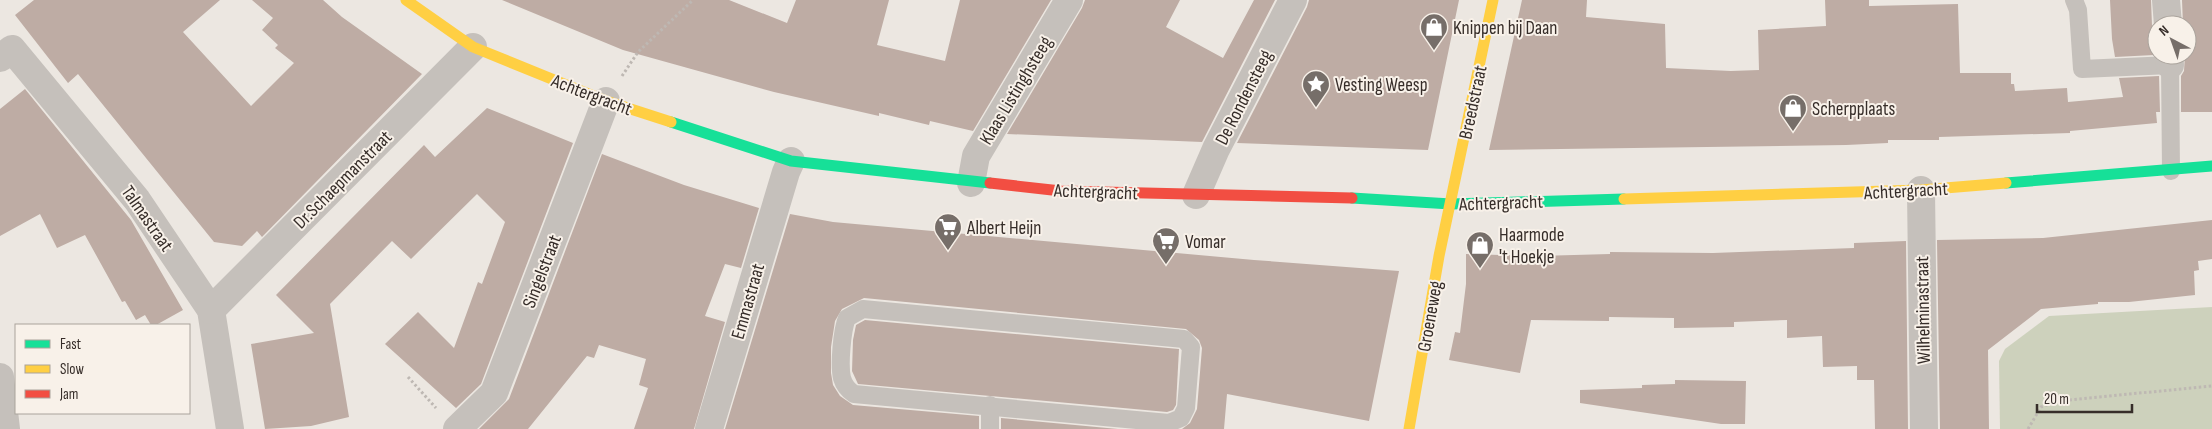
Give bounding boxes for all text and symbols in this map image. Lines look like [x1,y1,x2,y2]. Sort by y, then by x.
shop icon: Knippen bij Daan [1419,12,1449,51]
north arrow [2147,15,2197,65]
place label: Knippen bij Daan [1453,17,1558,40]
text: N [2155,22,2172,39]
street label: Klaas Listinghsteeg [975,32,1058,149]
street label: De Rondensteeg [1211,46,1278,149]
street label: Breedstraat [1454,63,1493,141]
street label: Achtergracht [547,69,635,121]
place icon: Vesting Weesp [1301,69,1331,108]
place label: Vesting Weesp [1335,74,1428,97]
shop icon: Scherpplaats [1778,93,1808,132]
place label: Scherpplaats [1812,98,1896,121]
street label: Dr.Schaepmanstraat [289,126,397,234]
street label: Achtergracht [1862,178,1949,205]
street label: Achtergracht [1052,180,1139,205]
street label: Talmastraat [116,182,178,256]
street label: Achtergracht [1458,191,1544,216]
supermarket icon: Albert Heijn [933,212,963,251]
place label: Albert Heijn [966,217,1041,240]
place label: Haarmode 't Hoekje [1499,224,1564,269]
supermarket icon: Vomar [1151,226,1181,265]
shop icon: Haarmode 't Hoekje [1465,230,1495,269]
street label: Singelstraat [518,231,567,311]
place label: Vomar [1185,231,1226,254]
street label: Wilhelminastraat [1911,256,1936,364]
street label: Emmastraat [727,261,770,342]
street label: Groeneweg [1413,279,1448,354]
legend [15,324,190,414]
text: Fast [60,335,82,354]
text: Slow [60,360,84,379]
scale bar [2037,382,2132,414]
text: Jam [59,385,78,404]
text: 20 m [2044,390,2069,409]

